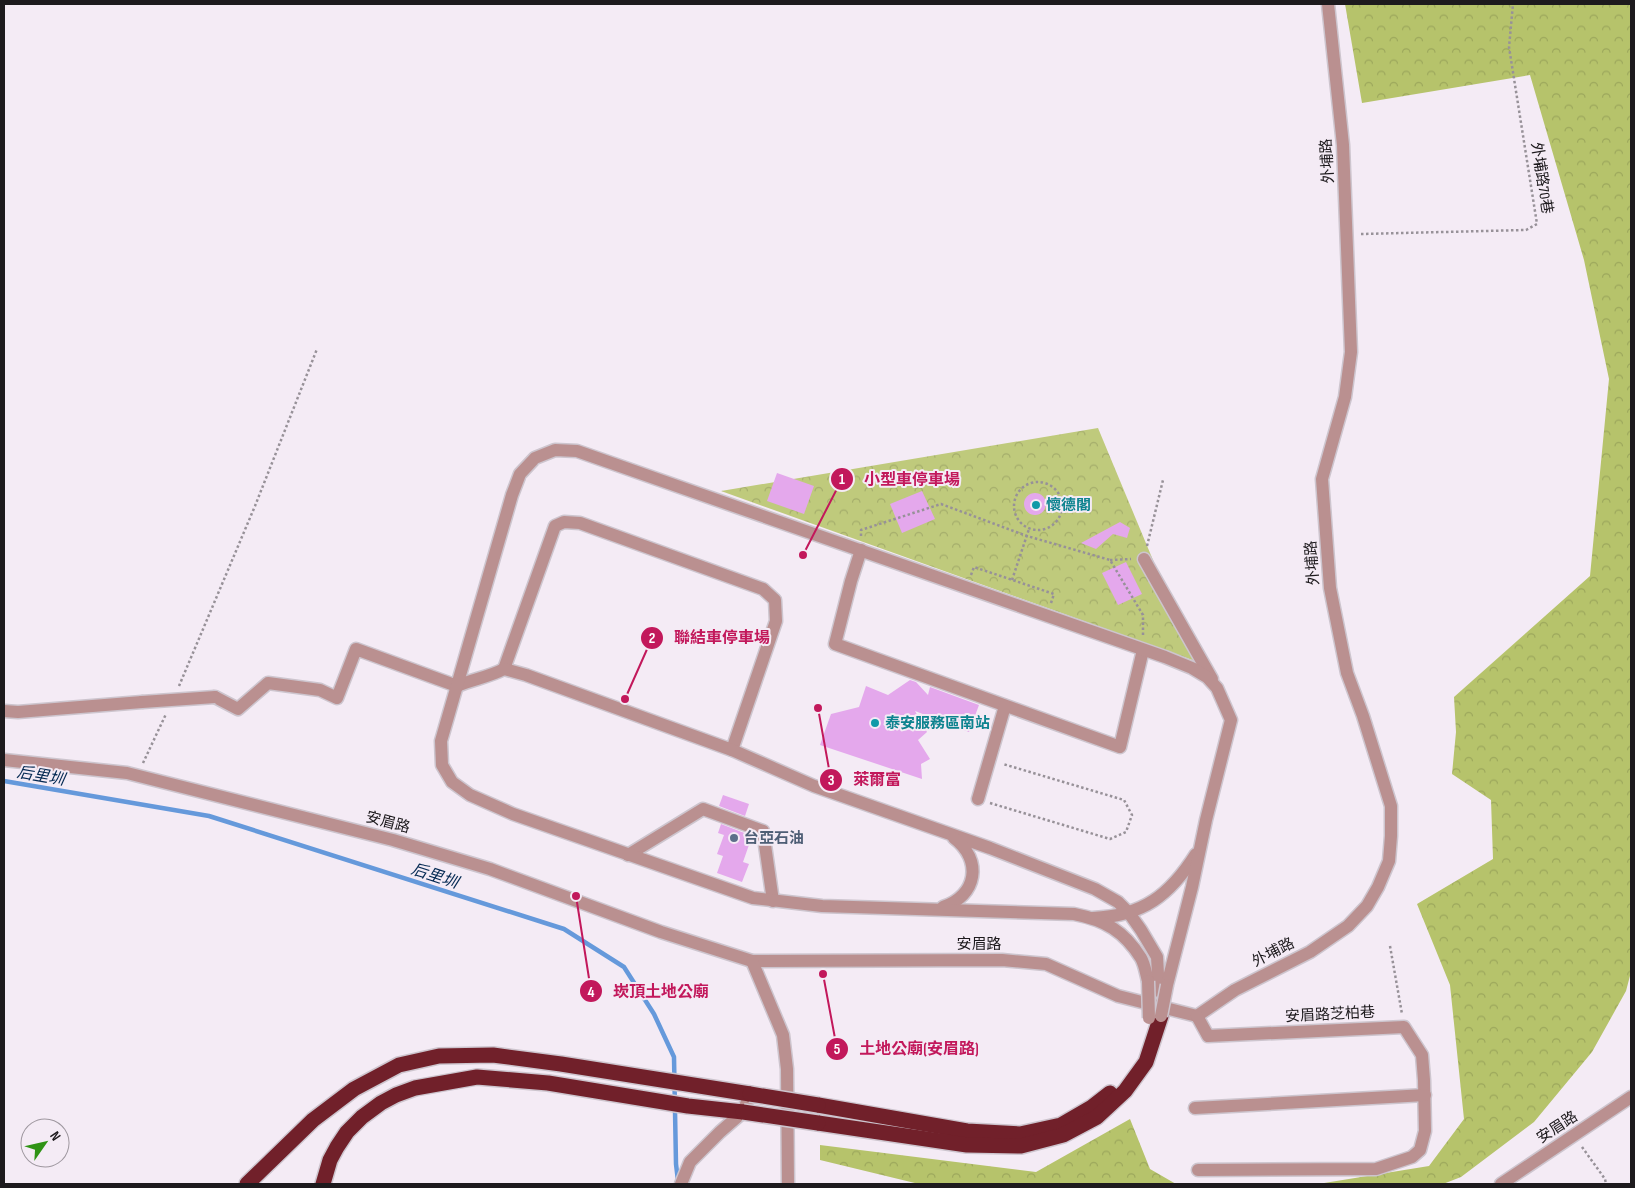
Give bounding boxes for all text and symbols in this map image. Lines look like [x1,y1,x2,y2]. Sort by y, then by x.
street label: 外埔路 [1317,138,1338,184]
street label: 外埔路70巷 [1526,141,1557,215]
callout: 小型車停車場 [829,463,970,494]
text: 1 [839,470,845,489]
text: 小型車停車場 [864,471,960,490]
place label: 懷德閣 [1046,496,1091,515]
marker: 懷德閣 [1030,499,1042,511]
street label: 外埔路 [1301,540,1324,586]
callout: 聯結車停車場 [639,622,780,653]
text: 聯結車停車場 [674,628,770,648]
text: 2 [649,629,655,648]
place label: 泰安服務區南站 [885,714,990,733]
marker: 泰安服務區南站 [869,717,881,729]
water label: 后里圳 [15,763,68,790]
callout: 萊爾富 [818,764,911,795]
text: 3 [828,771,835,790]
text: 萊爾富 [853,771,901,790]
street label: 安眉路 [364,807,412,837]
place label: 台亞石油 [744,829,804,848]
marker: 台亞石油 [728,832,740,844]
water label: 后里圳 [409,860,462,893]
street label: 外埔路 [1249,934,1298,971]
street label: 安眉路 [956,935,1002,954]
callout: 崁頂土地公廟 [578,976,719,1007]
text: 4 [588,983,595,1002]
text: 崁頂土地公廟 [613,983,709,1002]
street label: 安眉路芝柏巷 [1285,1003,1375,1026]
callout: 土地公廟(安眉路) [824,1033,988,1064]
text: 5 [834,1040,841,1059]
text: 土地公廟(安眉路) [859,1040,979,1059]
street label: 安眉路 [1533,1107,1581,1148]
north arrow [20,1118,70,1168]
text: N [46,1128,65,1144]

